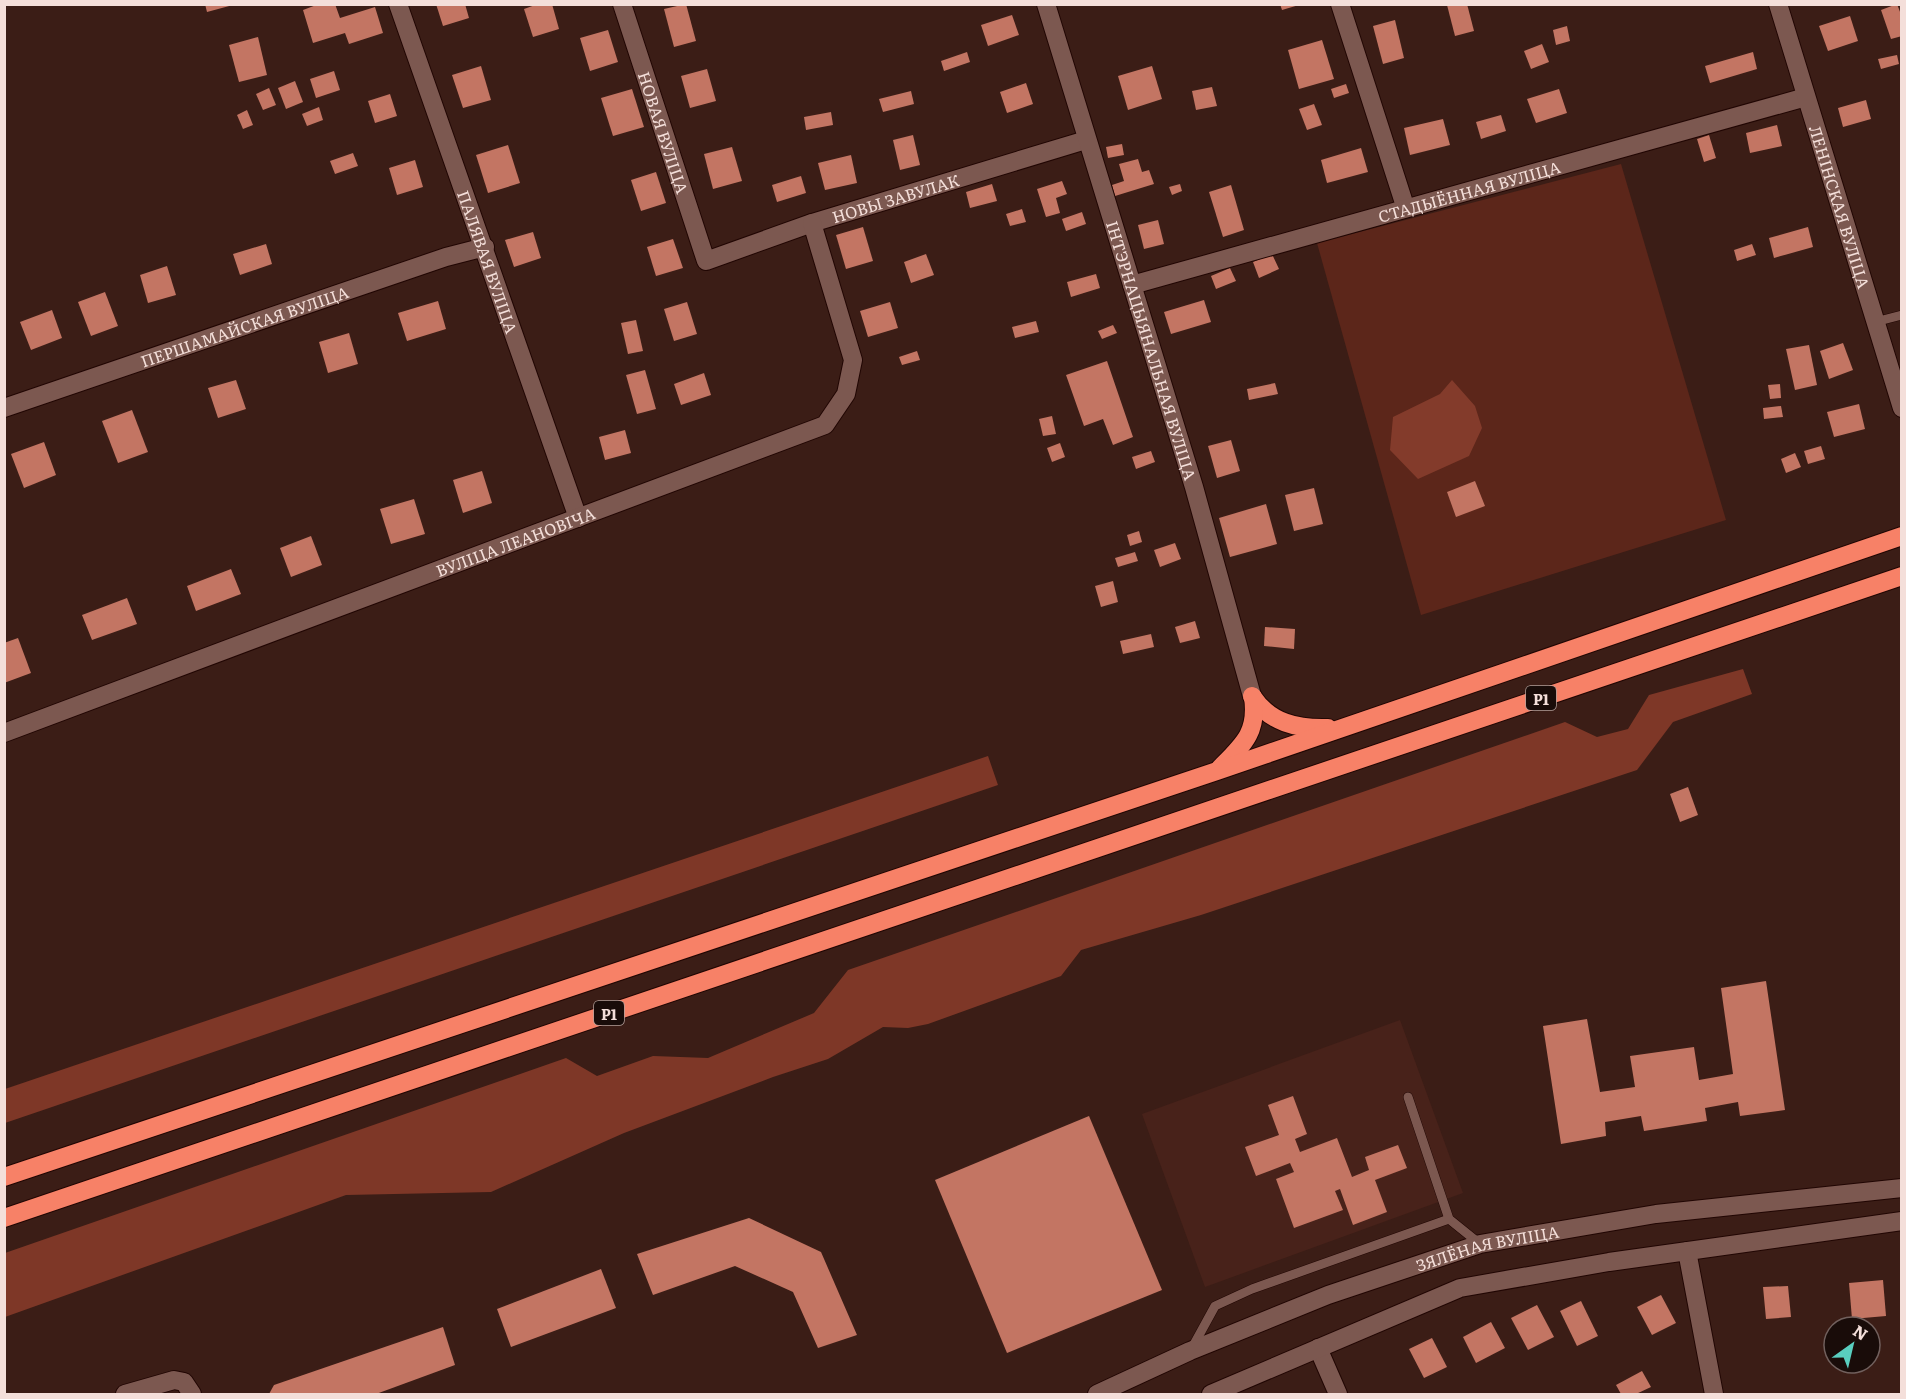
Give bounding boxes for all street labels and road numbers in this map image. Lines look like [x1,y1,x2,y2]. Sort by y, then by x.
street label: НОВАЯ ВУЛІЦА [633,68,695,197]
street label: ЛЕНІНСКАЯ ВУЛІЦА [1804,122,1877,291]
street label: СТАДЫЁННАЯ ВУЛІЦА [1375,154,1563,228]
street label: НОВЫ ЗАВУЛАК [829,167,962,228]
street label: ПАЛЯВАЯ ВУЛІЦА [452,187,524,337]
street label: ІНТЭРНАЦЫЯНАЛЬНАЯ ВУЛІЦА [1101,217,1203,483]
street label: ПЕРШАМАЙСКАЯ ВУЛІЦА [137,279,352,373]
street label: ВУЛІЦА ЛЕАНОВІЧА [432,500,599,582]
road number: Р1 [1526,686,1556,710]
road number: Р1 [594,1001,624,1025]
street label: ЗЯЛЁНАЯ ВУЛІЦА [1412,1219,1561,1277]

